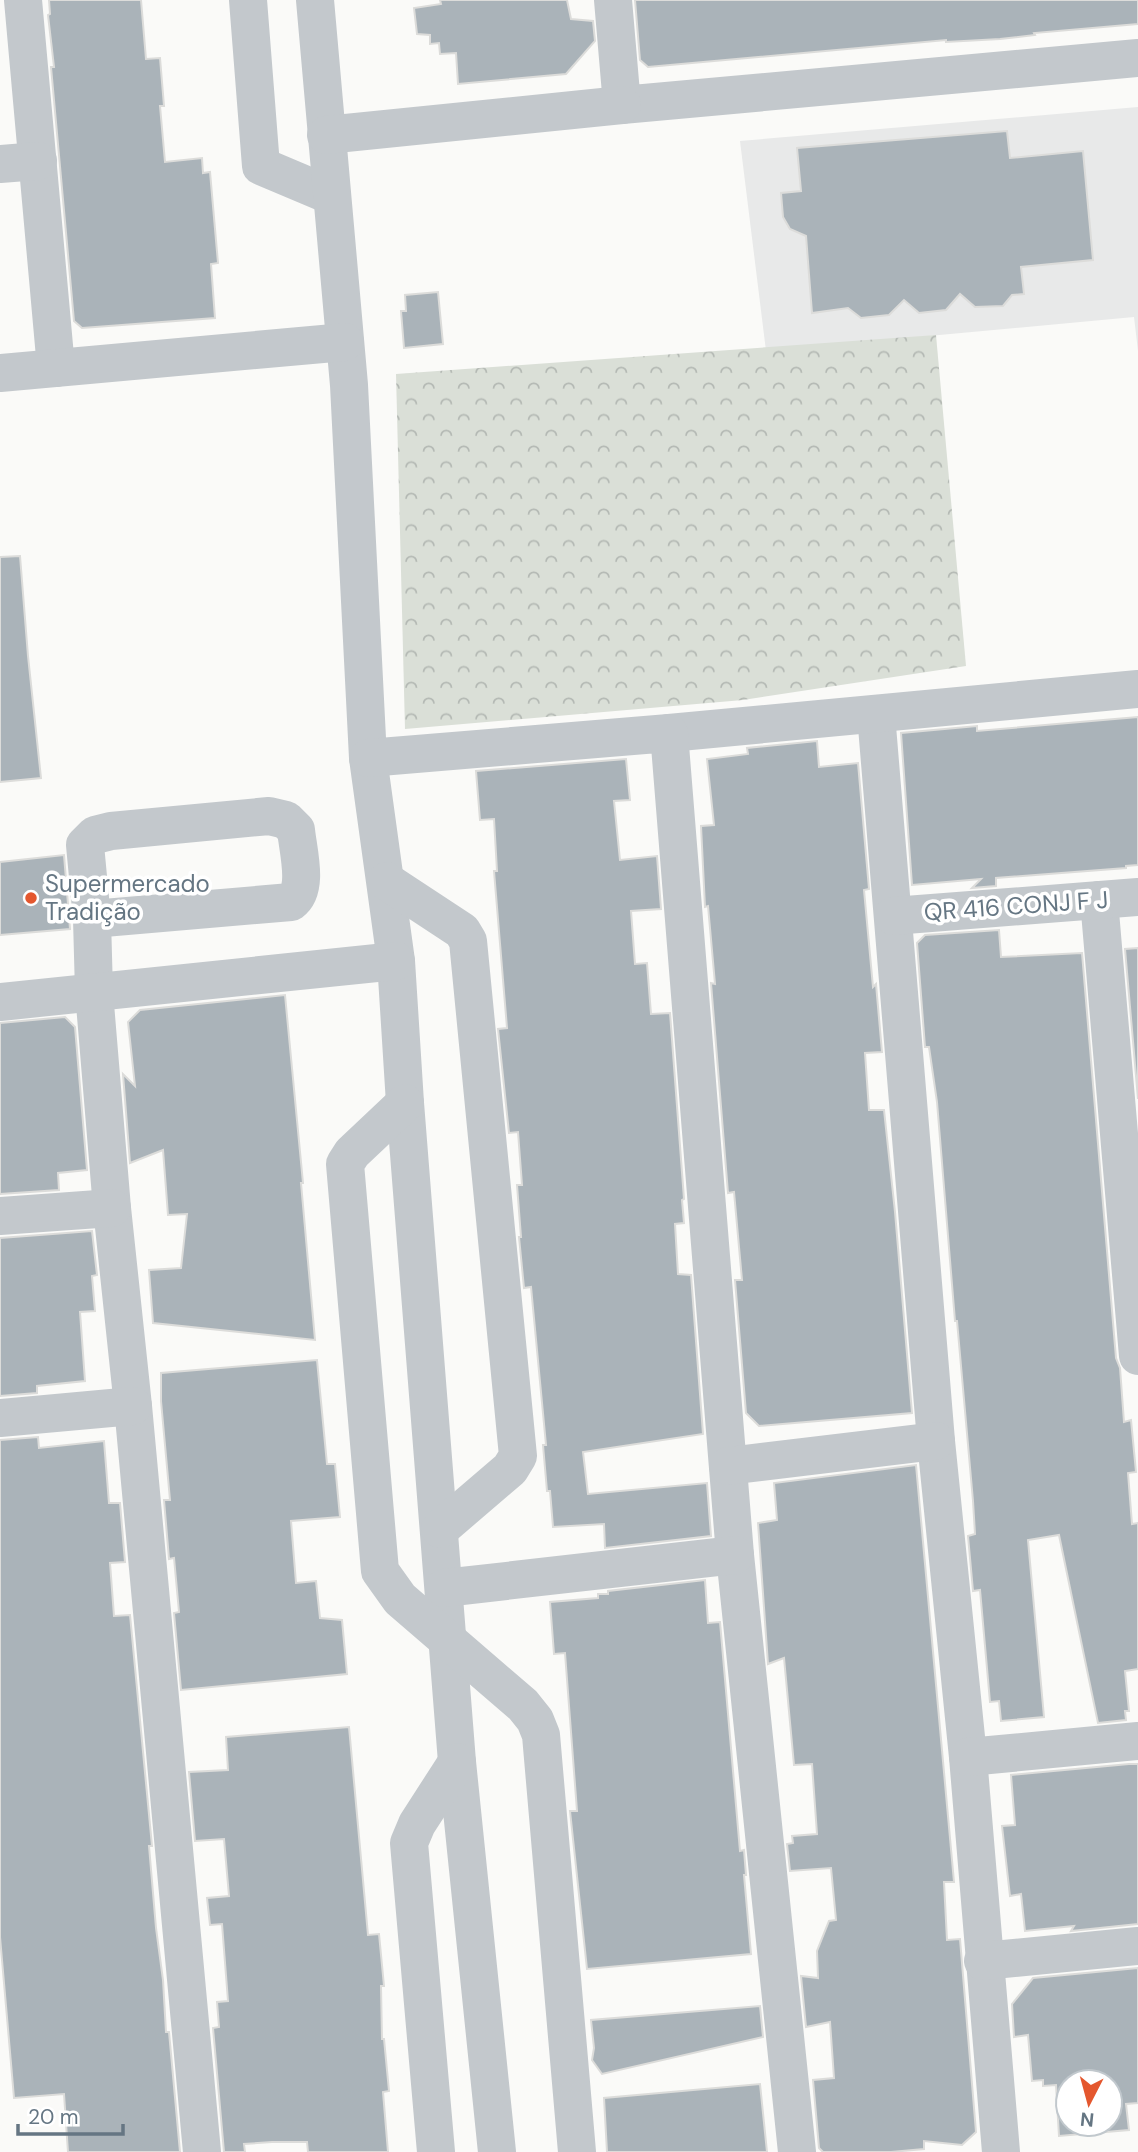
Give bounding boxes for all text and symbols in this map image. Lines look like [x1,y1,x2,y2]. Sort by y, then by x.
place label: Supermercado Tradição [45,868,210,927]
street label: QR 416 CONJ F J [923,884,1109,927]
marker: Supermercado Tradição [23,890,39,906]
north arrow [1054,2068,1124,2138]
scale bar [18,2092,122,2136]
text: 20 m [28,2103,79,2131]
text: N [1079,2106,1095,2133]

